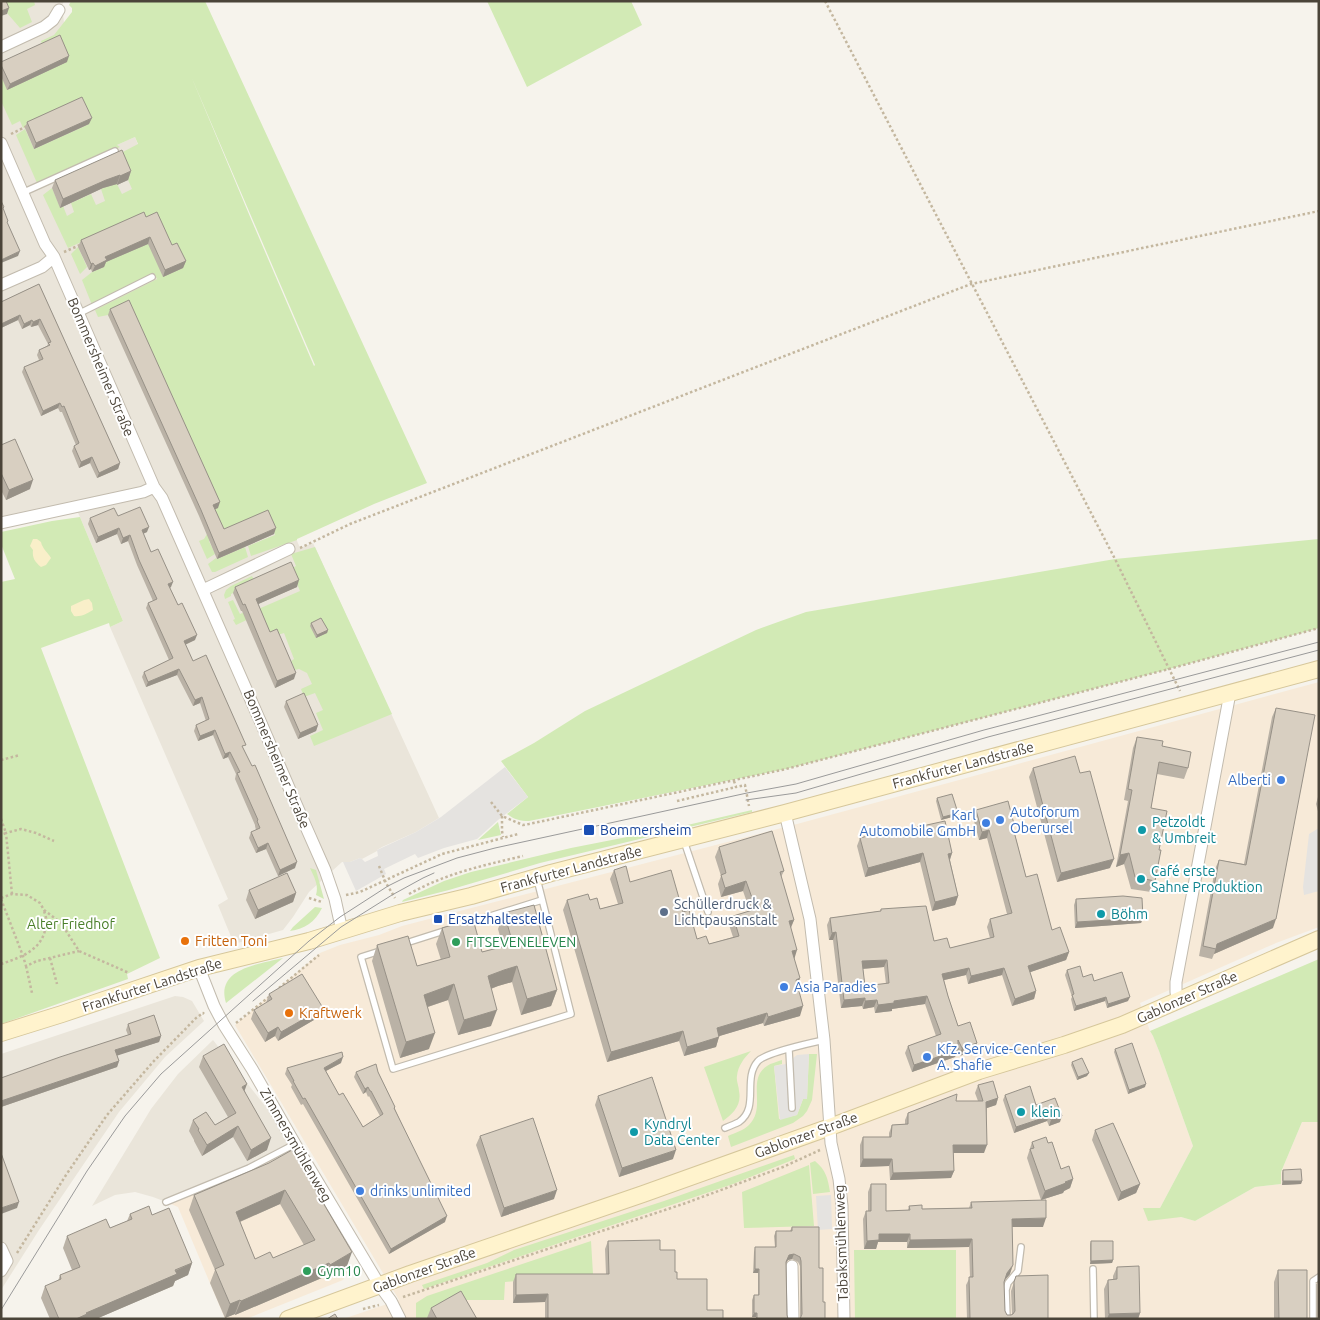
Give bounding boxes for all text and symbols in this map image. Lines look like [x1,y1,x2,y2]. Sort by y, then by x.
street label: Bommersheimer Straße [64,295,138,439]
street label: Bommersheimer Straße [240,687,314,831]
street label: Frankfurter Landstraße [891,738,1035,792]
place label: Alberti [1228,772,1271,788]
marker: Alberti [1275,774,1287,786]
place label: Autoforum Oberursel [1010,804,1080,836]
place label: Karl Automobile GmbH [859,807,976,839]
marker: Autoforum Oberursel [994,814,1006,826]
place label: Petzoldt & Umbreit [1152,814,1217,846]
marker: Karl Automobile GmbH [980,817,992,829]
place label: Bommersheim [600,822,692,838]
marker: Bommersheim [582,823,596,837]
marker: Petzoldt & Umbreit [1136,824,1148,836]
street label: Frankfurter Landstraße [499,842,643,896]
place label: Café erste Sahne Produktion [1151,863,1263,895]
marker: Café erste Sahne Produktion [1135,873,1147,885]
place label: Schüllerdruck & Lichtpausanstalt [674,896,778,928]
marker: Schüllerdruck & Lichtpausanstalt [658,906,670,918]
place label: Böhm [1111,906,1148,922]
marker: Böhm [1095,908,1107,920]
place label: Ersatzhaltestelle [448,911,553,927]
marker: Ersatzhaltestelle [432,913,444,925]
park label: Alter Friedhof [27,916,116,932]
place label: Fritten Toni [195,933,267,949]
place label: FITSEVENELEVEN [466,934,576,950]
marker: Fritten Toni [179,935,191,947]
marker: FITSEVENELEVEN [450,936,462,948]
street label: Frankfurter Landstraße [80,955,224,1015]
street label: Gablonzer Straße [1134,968,1240,1026]
place label: Asia Paradies [794,979,877,995]
marker: Asia Paradies [778,981,790,993]
place label: Kraftwerk [299,1005,362,1021]
marker: Kraftwerk [283,1007,295,1019]
place label: Kfz. Service-Center A. Shafie [937,1041,1057,1073]
marker: Kfz. Service-Center A. Shafie [921,1051,933,1063]
street label: Zimmersmühlenweg [257,1085,335,1205]
place label: klein [1031,1104,1061,1120]
marker: klein [1015,1106,1027,1118]
street label: Gablonzer Straße [752,1109,860,1161]
place label: Kyndryl Data Center [644,1116,720,1148]
marker: Kyndryl Data Center [628,1126,640,1138]
place label: drinks unlimited [370,1183,471,1199]
street label: Tabaksmühlenweg [831,1184,851,1302]
marker: drinks unlimited [354,1185,366,1197]
street label: Gablonzer Straße [370,1244,478,1296]
place label: Gym10 [317,1263,361,1279]
marker: Gym10 [301,1265,313,1277]

